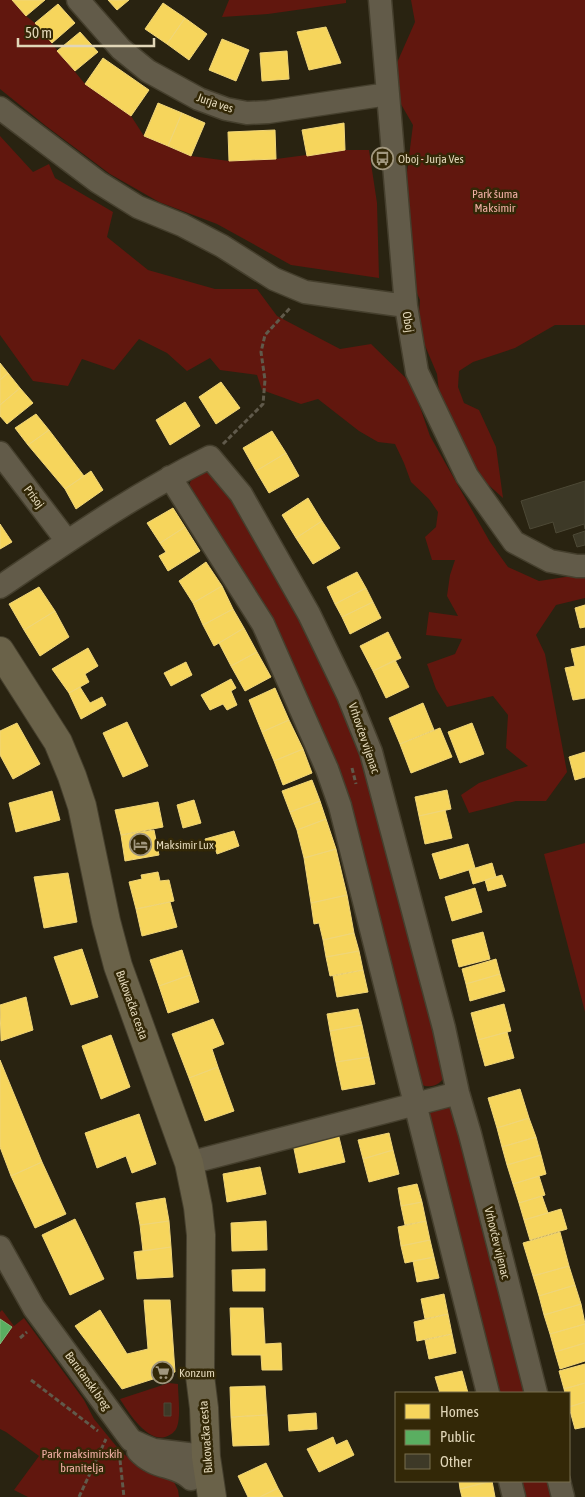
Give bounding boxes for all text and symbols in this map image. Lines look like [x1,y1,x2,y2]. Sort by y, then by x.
scale bar [18,15,154,47]
text: 50 m [25,24,52,41]
street label: Jurja ves [195,90,235,116]
bus stop icon: Oboj - Jurja Ves [370,147,394,171]
place label: Oboj - Jurja Ves [398,152,464,166]
park label: Park šuma Maksimir [472,187,518,215]
street label: Oboj [399,310,417,334]
street label: Prisoj [21,483,47,511]
street label: Vrhovčev vijenac [345,701,383,776]
hotel icon: Maksimir Lux [128,833,152,857]
place label: Maksimir Lux [156,838,214,852]
street label: Bukovačka cesta [113,969,151,1041]
street label: Vrhovčev vijenac [481,1206,513,1281]
street label: Barutanski breg [62,1349,114,1414]
supermarket icon: Konzum [151,1361,175,1385]
place label: Konzum [179,1366,215,1380]
legend [395,1392,570,1482]
street label: Bukovačka cesta [196,1400,216,1474]
text: Homes [440,1403,479,1420]
text: Public [440,1428,475,1445]
park label: Park maksimirskih branitelja [42,1447,122,1475]
text: Other [440,1453,472,1470]

